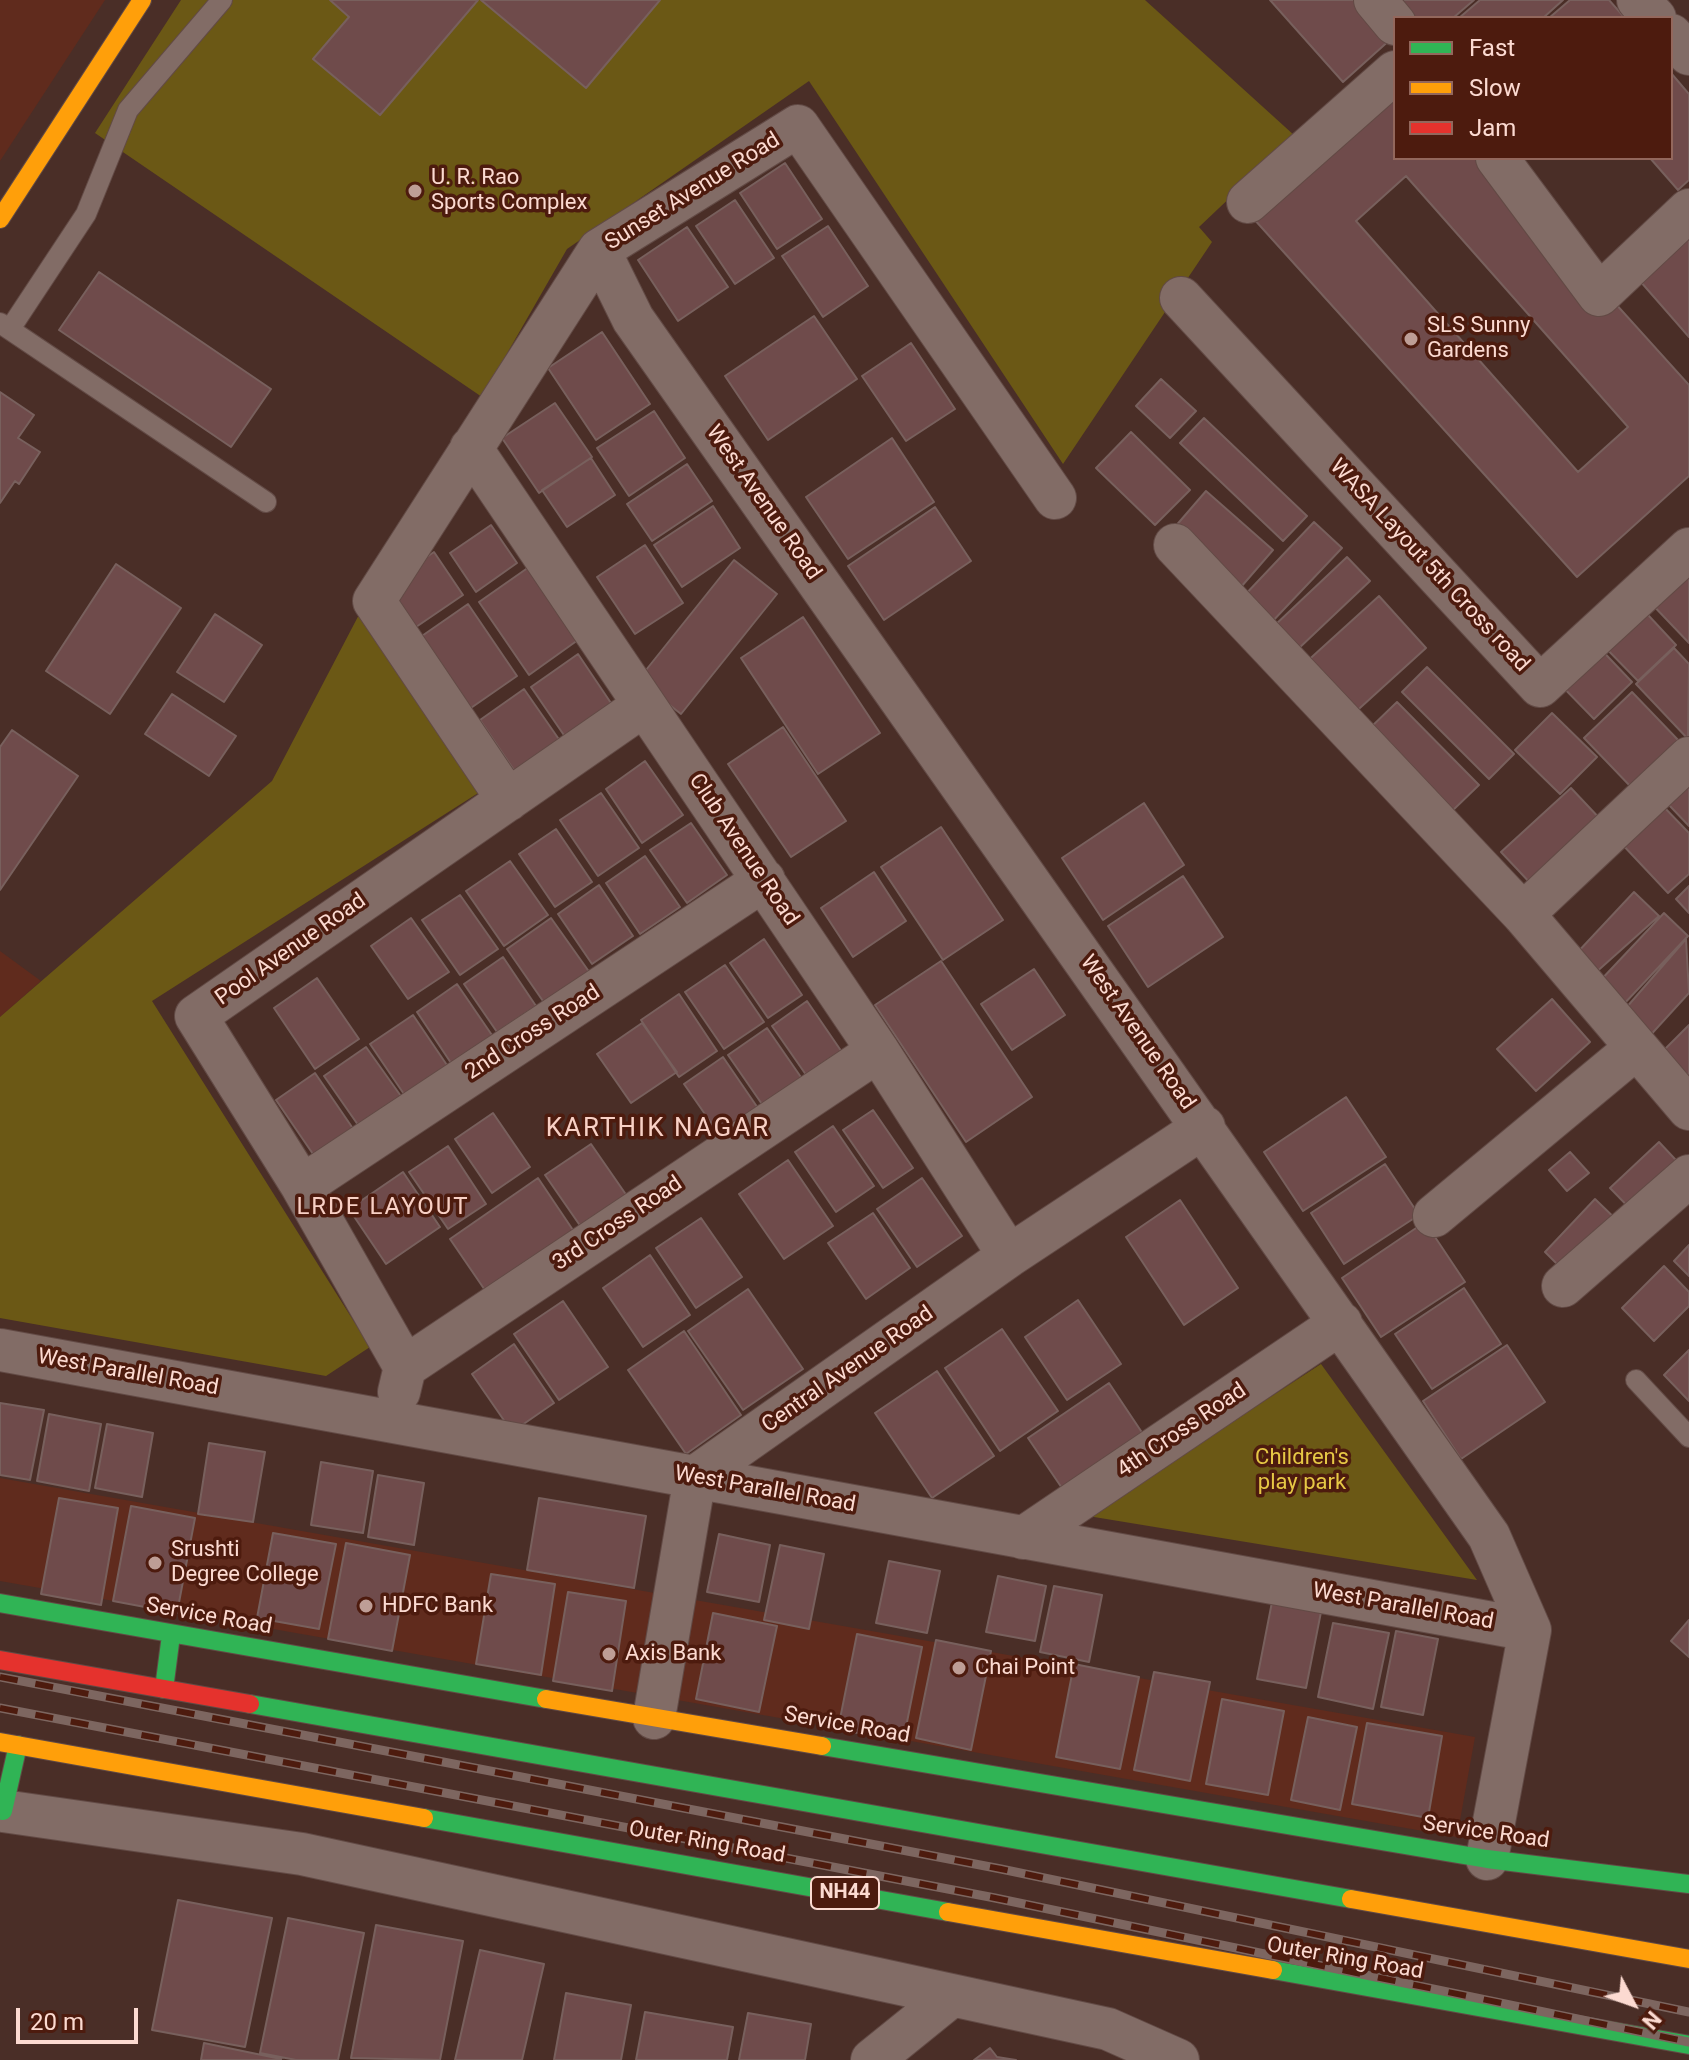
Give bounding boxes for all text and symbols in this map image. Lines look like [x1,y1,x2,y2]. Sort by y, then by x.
legend [1393,16,1673,160]
text: Fast [1469,34,1515,62]
text: Slow [1469,74,1521,102]
text: Jam [1469,114,1516,142]
street label: Sunset Avenue Road [601,128,785,256]
place label: U. R. Rao Sports Complex [431,165,587,216]
marker: U. R. Rao Sports Complex [406,182,424,200]
place label: SLS Sunny Gardens [1427,313,1530,364]
marker: SLS Sunny Gardens [1402,330,1420,348]
street label: West Avenue Road [700,421,826,585]
street label: WASA Layout 5th Cross road [1323,454,1535,678]
street label: Club Avenue Road [682,769,804,931]
street label: Pool Avenue Road [211,888,371,1012]
street label: West Avenue Road [1074,951,1200,1115]
street label: 2nd Cross Road [461,980,605,1086]
district label: KARTHIK NAGAR [546,1113,770,1145]
street label: 3rd Cross Road [548,1171,688,1277]
district label: LRDE LAYOUT [296,1194,470,1222]
street label: Central Avenue Road [757,1301,939,1439]
street label: West Parallel Road [35,1344,221,1402]
street label: 4th Cross Road [1112,1378,1252,1484]
park label: Children's play park [1255,1445,1349,1496]
street label: West Parallel Road [672,1461,858,1519]
place label: Srushti Degree College [171,1537,319,1588]
marker: Srushti Degree College [146,1554,164,1572]
street label: West Parallel Road [1310,1578,1496,1636]
street label: Service Road [144,1593,274,1641]
place label: HDFC Bank [382,1593,493,1619]
marker: HDFC Bank [357,1597,375,1615]
place label: Axis Bank [625,1641,721,1667]
marker: Axis Bank [600,1645,618,1663]
place label: Chai Point [975,1655,1075,1681]
marker: Chai Point [950,1659,968,1677]
street label: Service Road [782,1702,912,1750]
street label: Service Road [1421,1811,1551,1855]
street label: Outer Ring Road [627,1816,787,1870]
road number: NH44 [811,1877,879,1909]
street label: Outer Ring Road [1265,1932,1425,1986]
north arrow [1593,1964,1673,2044]
scale bar [20,1992,142,2042]
text: N [1637,2006,1666,2034]
text: 20 m [30,2008,84,2036]

